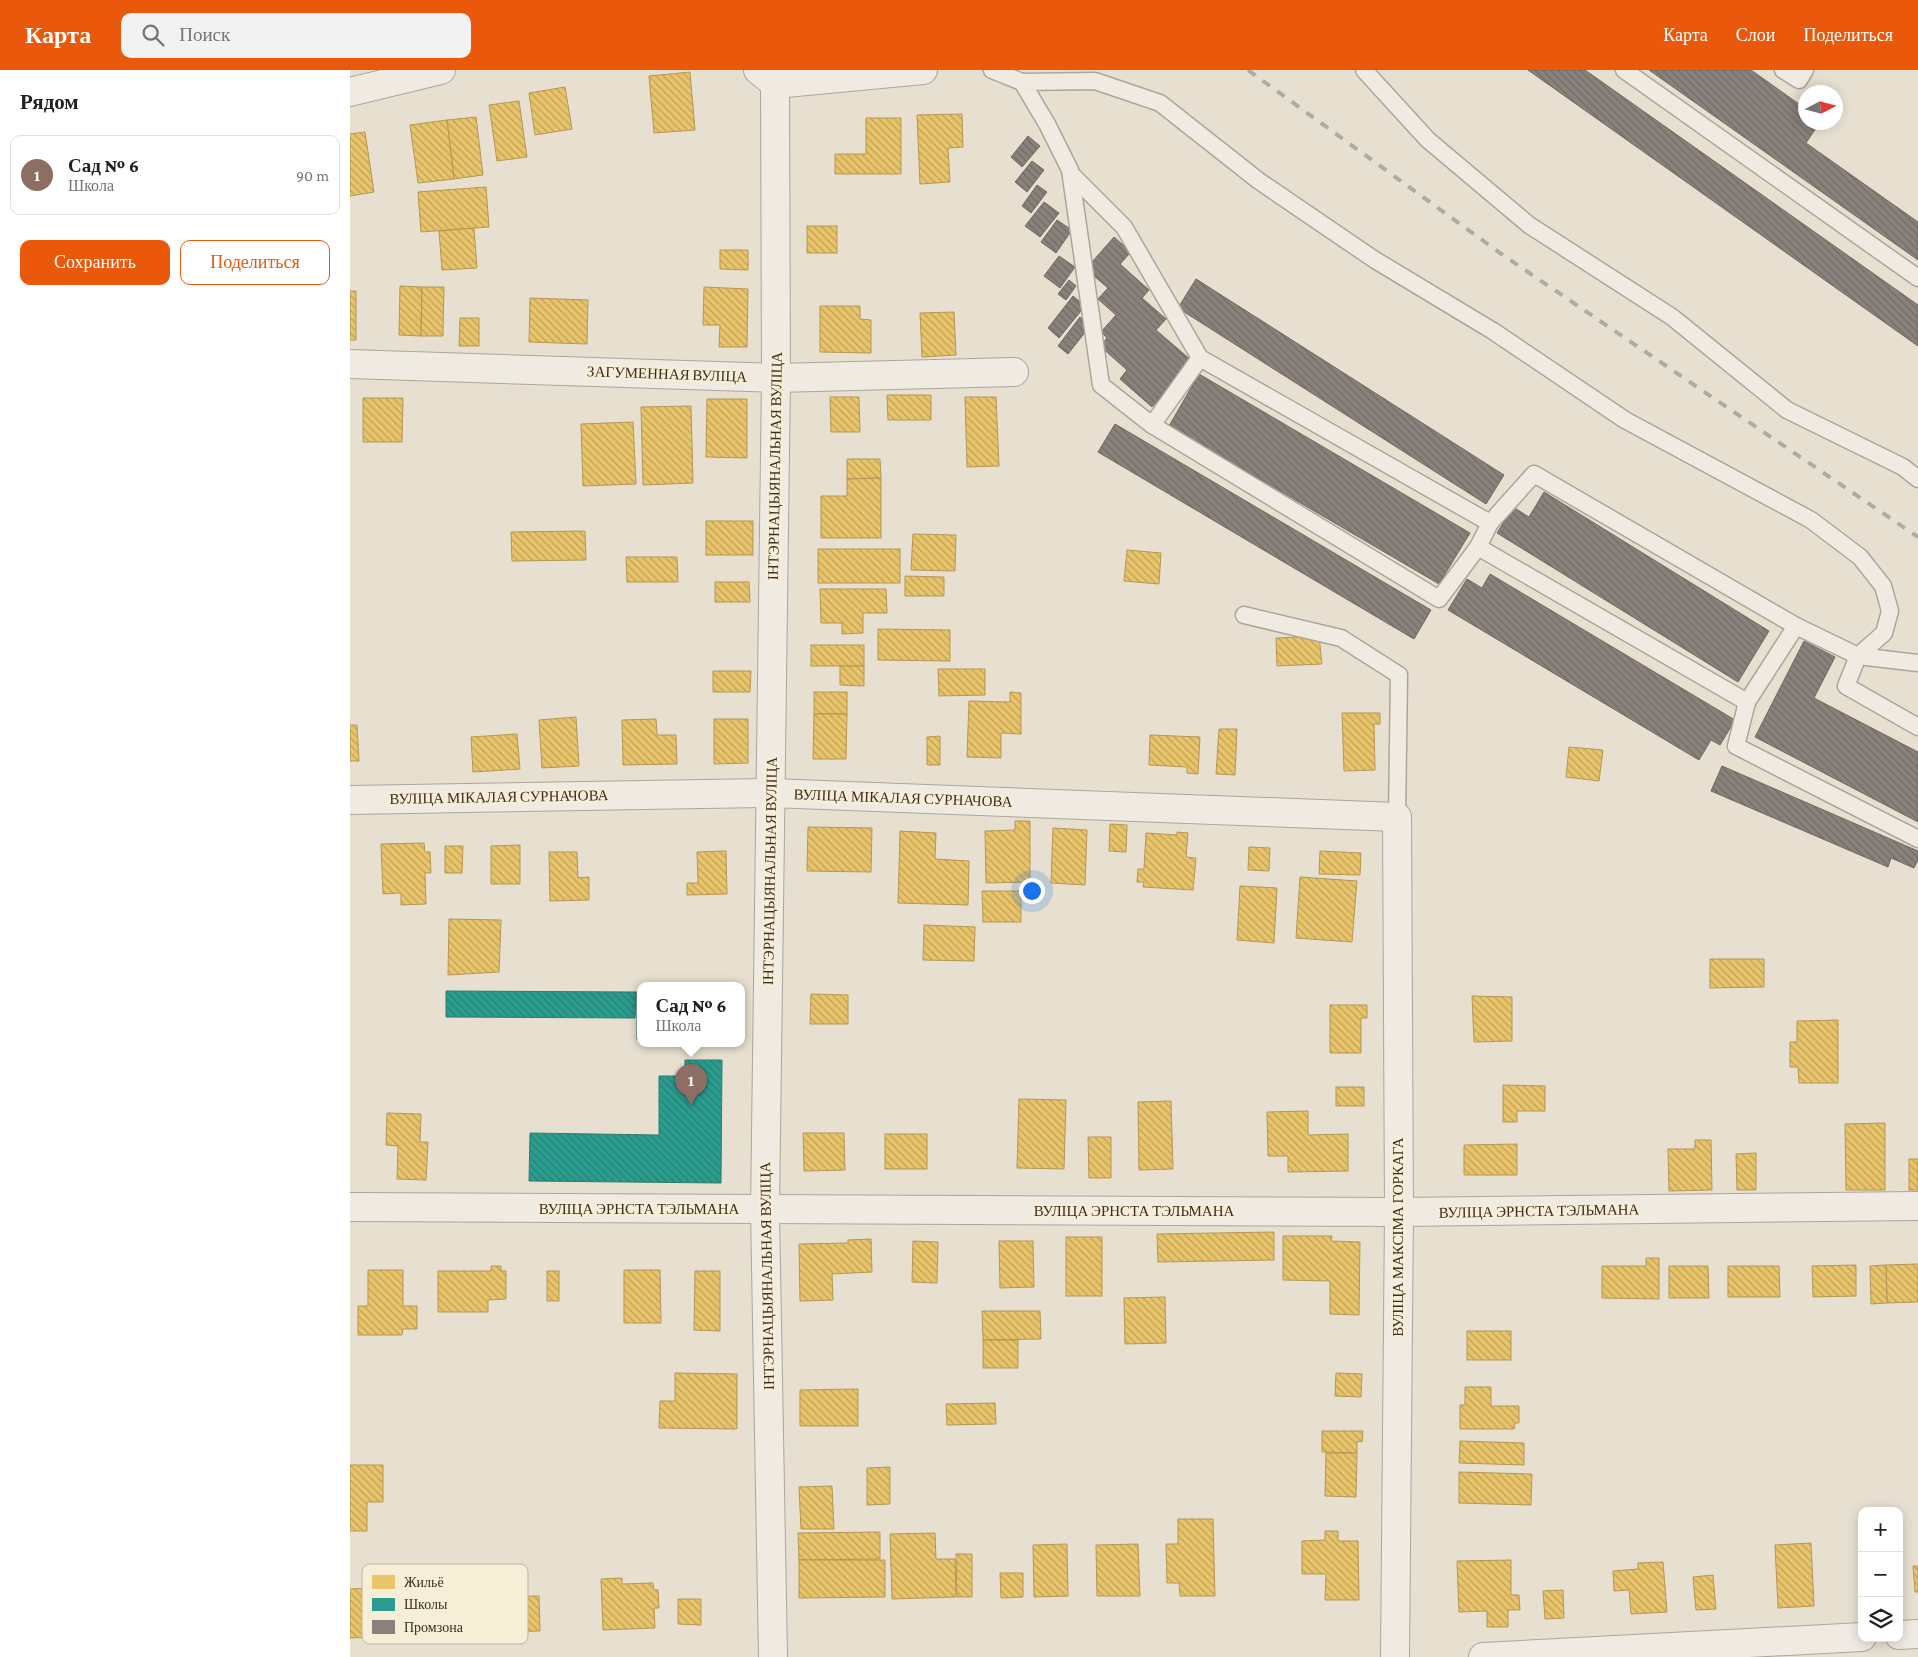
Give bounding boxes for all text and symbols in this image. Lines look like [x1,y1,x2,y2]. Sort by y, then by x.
search box [121,13,471,58]
text: Карта [25,21,91,48]
icon: search [139,21,167,49]
text: Поиск [179,24,230,45]
text: Карта [1663,25,1708,45]
text: Слои [1736,25,1775,45]
text: Поделиться [1803,25,1893,45]
north arrow [1798,85,1843,130]
text: Рядом [20,90,79,114]
text: Сад № 6 [68,155,139,176]
text: 1 [34,167,40,184]
text: 90 m [296,167,329,184]
text: Школа [68,177,114,194]
button: Сохранить [20,240,170,285]
button: Поделиться [180,240,330,285]
street label: ІНТЭРНАЦЫЯНАЛЬНАЯ ВУЛІЦА [765,352,785,580]
street label: ЗАГУМЕННАЯ ВУЛІЦА [587,363,747,385]
street label: ІНТЭРНАЦЫЯНАЛЬНАЯ ВУЛІЦА [760,757,780,985]
street label: ВУЛІЦА МІКАЛАЯ СУРНАЧОВА [793,786,1013,810]
street label: ВУЛІЦА МІКАЛАЯ СУРНАЧОВА [389,787,609,807]
your location [1019,878,1045,904]
popup [637,982,745,1047]
text: Сад № 6 [655,995,727,1016]
text: Школа [655,1017,701,1034]
pin: 1 [675,1064,707,1105]
street label: ВУЛІЦА МАКСІМА ГОРКАГА [1390,1137,1406,1337]
street label: ІНТЭРНАЦЫЯНАЛЬНАЯ ВУЛІЦА [757,1162,777,1390]
street label: ВУЛІЦА ЭРНСТА ТЭЛЬМАНА [539,1201,739,1217]
street label: ВУЛІЦА ЭРНСТА ТЭЛЬМАНА [1439,1201,1640,1221]
street label: ВУЛІЦА ЭРНСТА ТЭЛЬМАНА [1034,1203,1234,1219]
map controls [1858,1507,1903,1642]
button: + [1858,1507,1903,1552]
button: − [1858,1552,1903,1597]
legend [362,1564,528,1644]
text: Жильё [404,1574,444,1590]
text: Школы [404,1596,448,1612]
button: layers [1858,1597,1903,1642]
text: Промзона [404,1619,464,1635]

